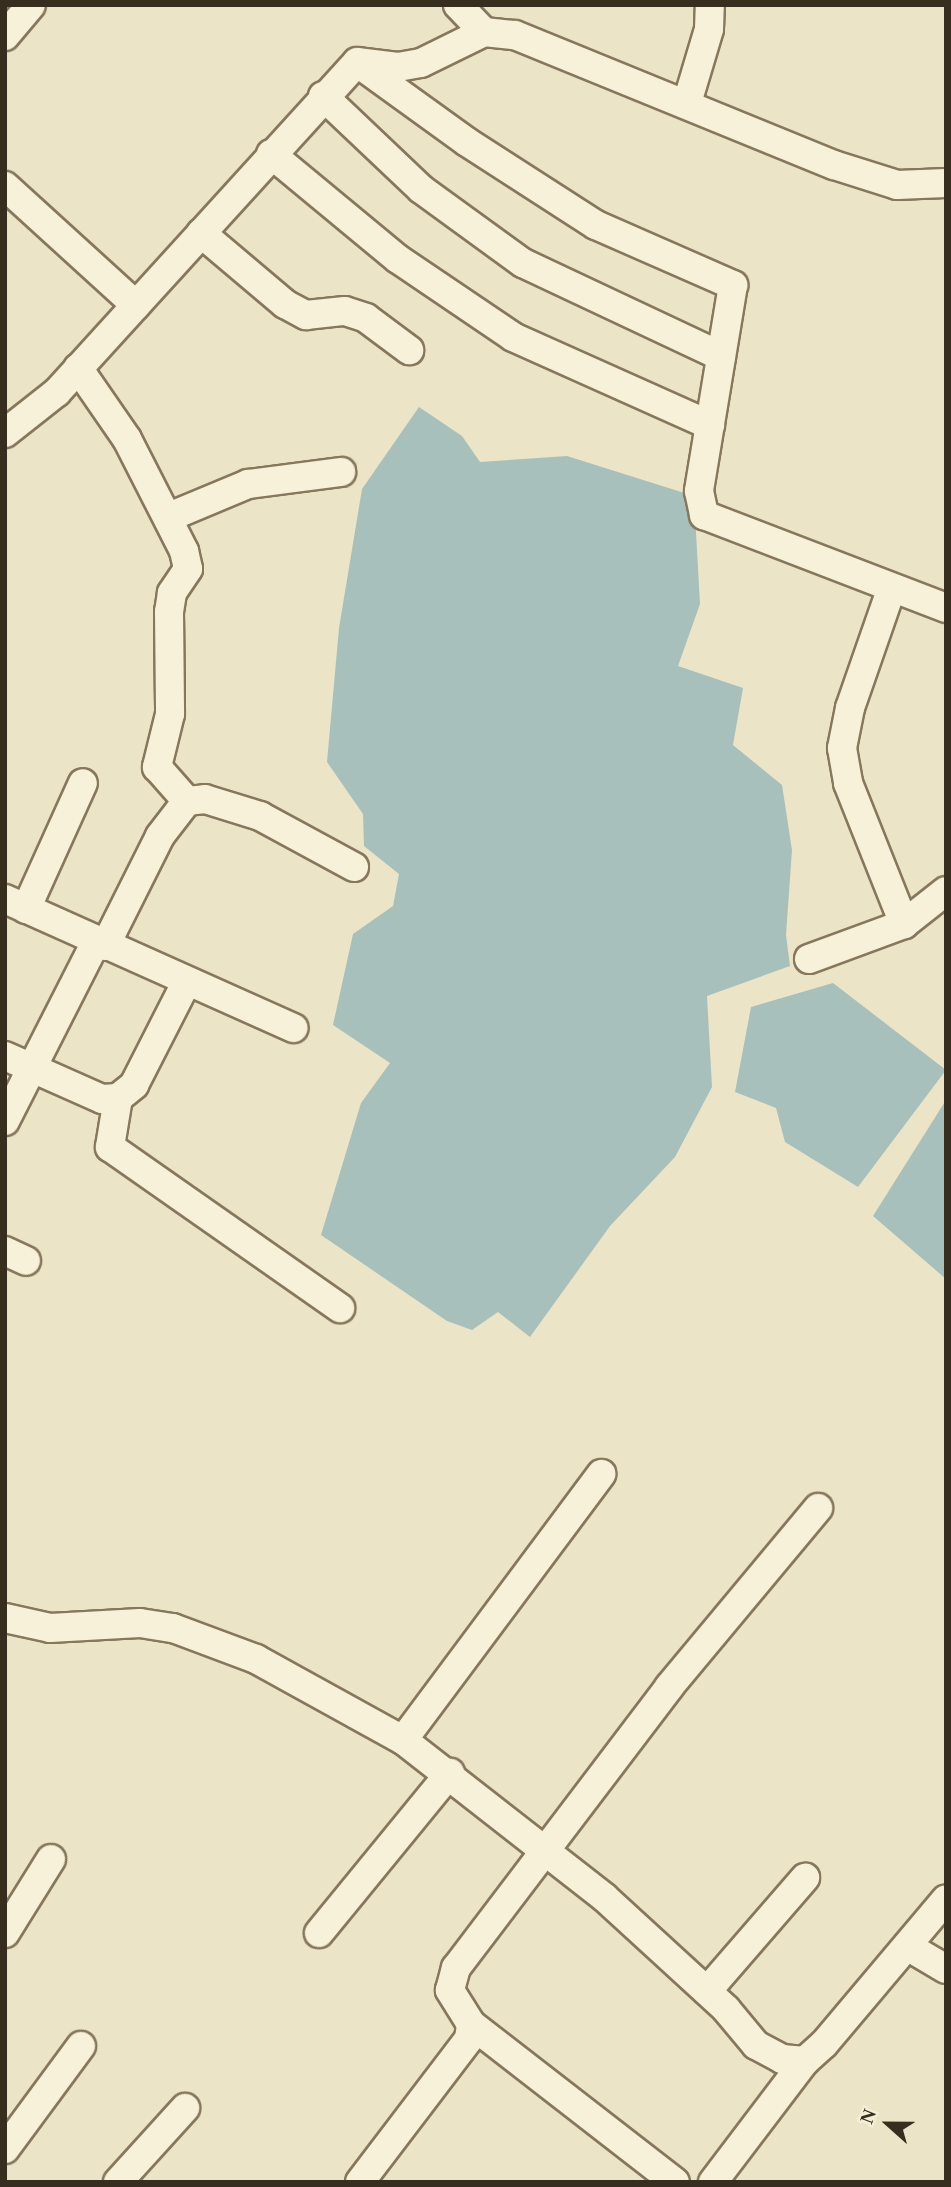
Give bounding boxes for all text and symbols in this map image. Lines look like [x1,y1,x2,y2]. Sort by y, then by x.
north arrow [853,2089,923,2159]
text: N [856,2106,880,2126]

